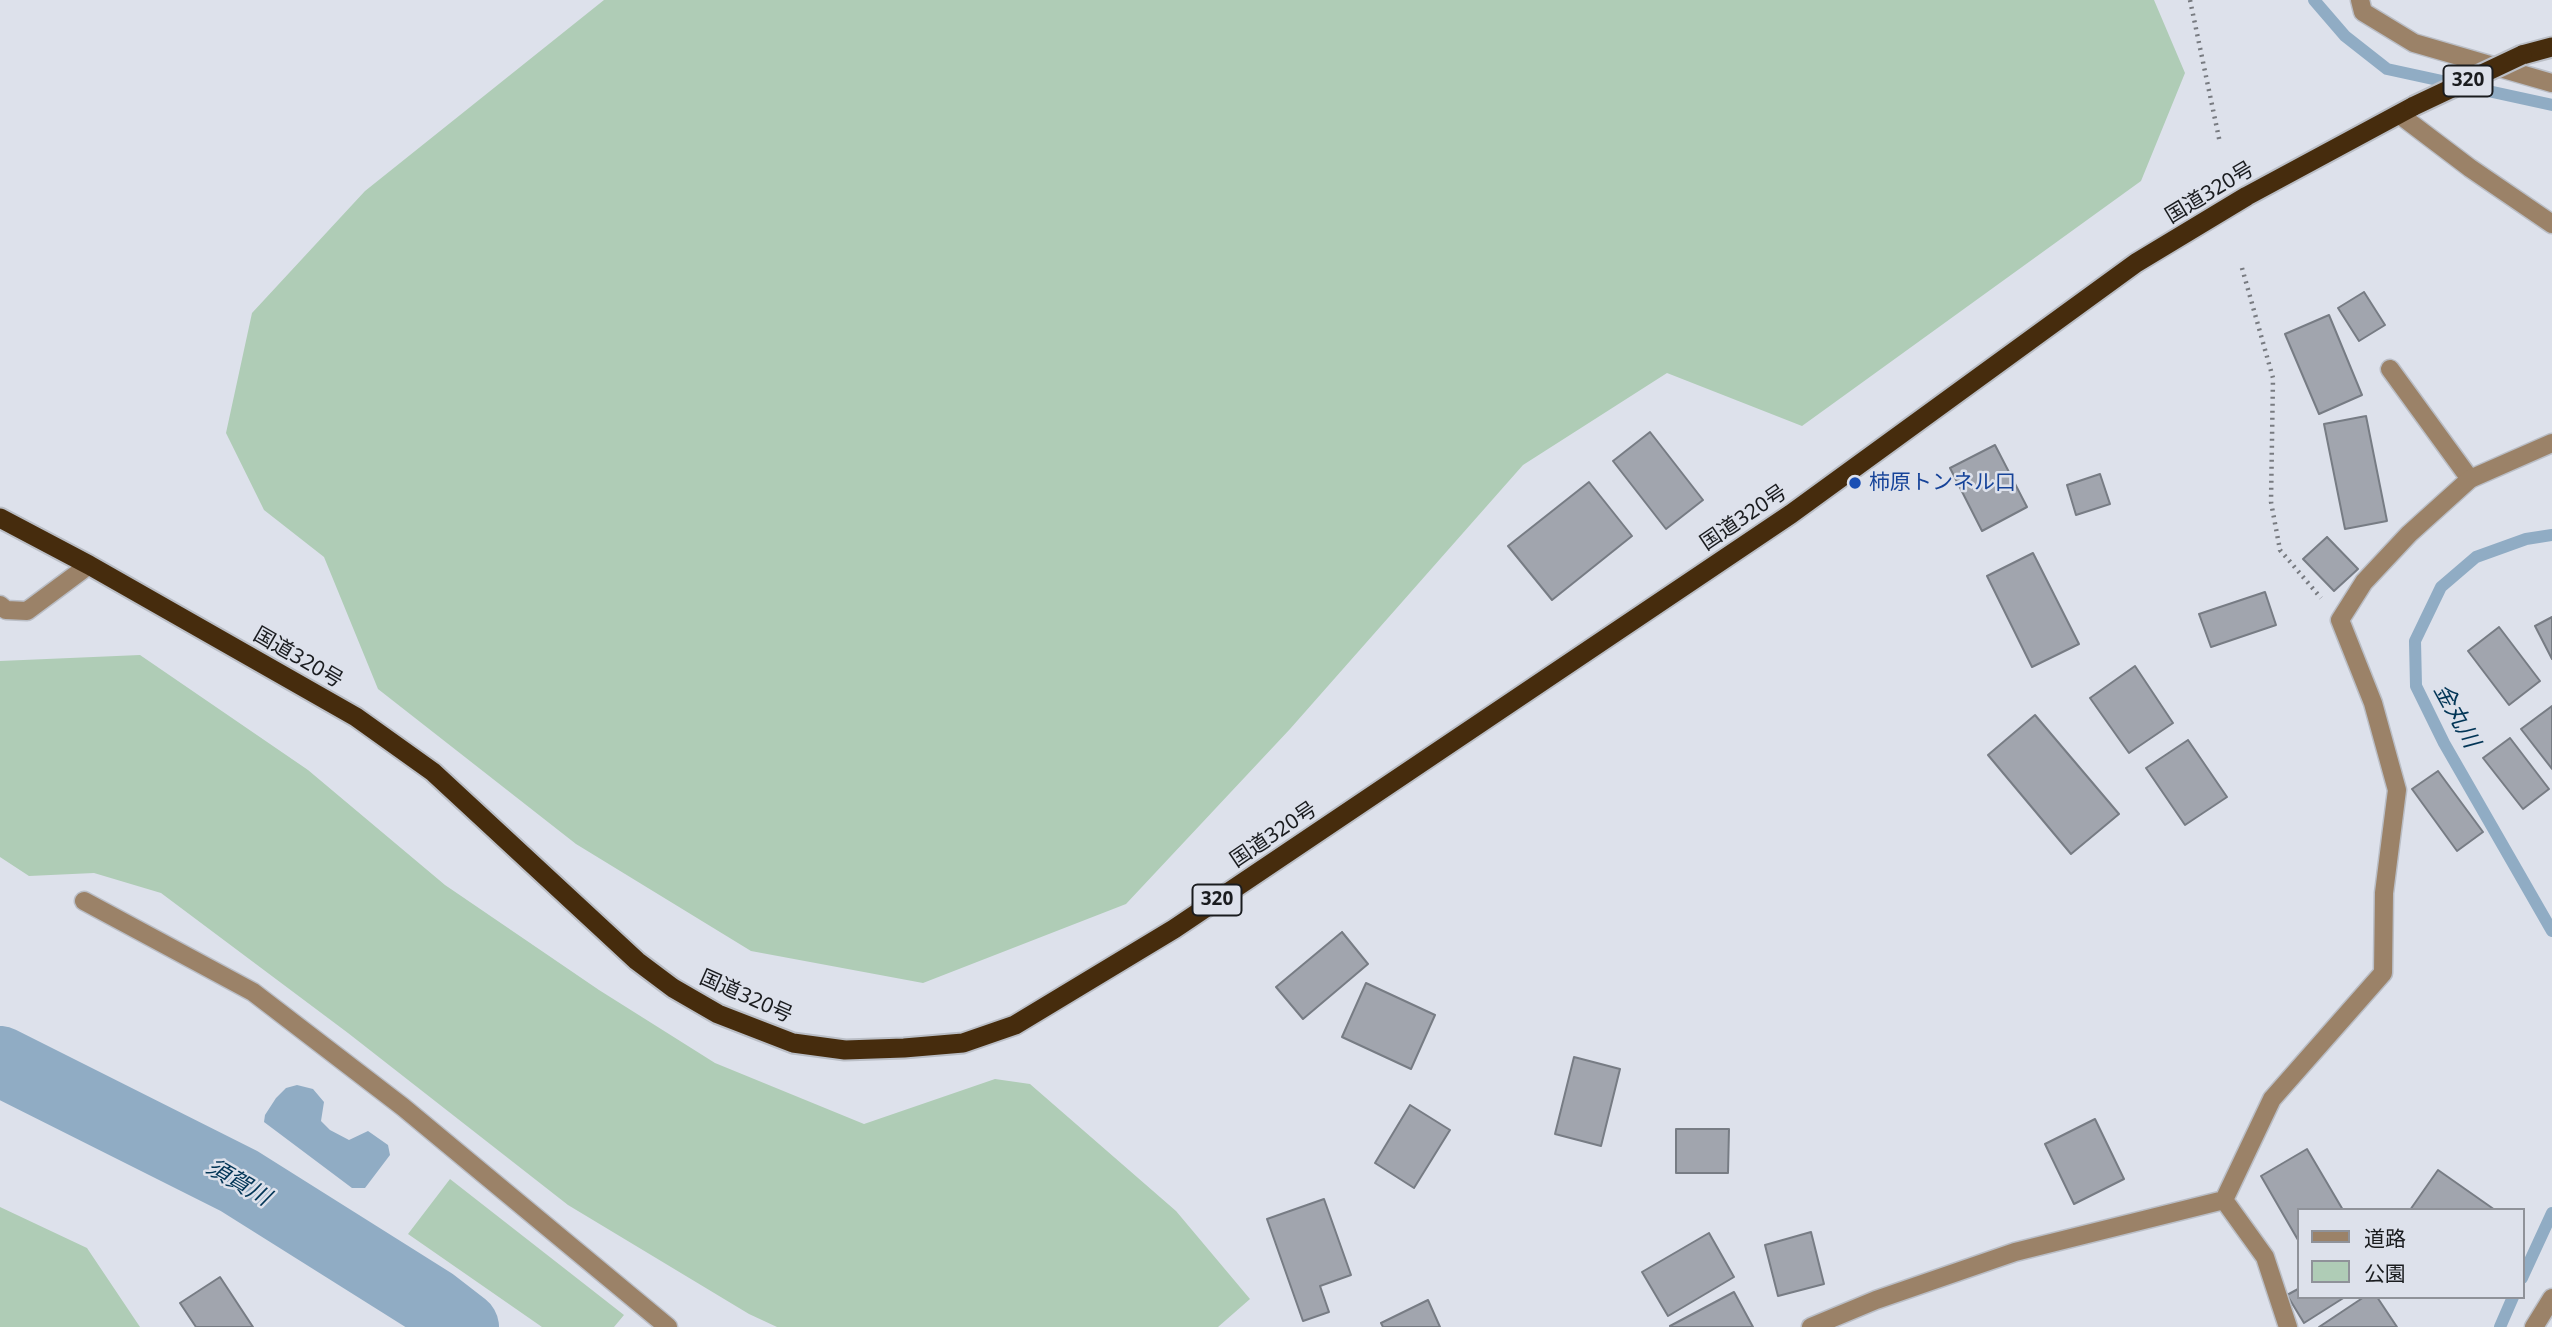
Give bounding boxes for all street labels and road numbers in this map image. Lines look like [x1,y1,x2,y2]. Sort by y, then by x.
road number: 320 [2444,66,2492,96]
street label: 国道320号 [2161,157,2259,229]
street label: 国道320号 [1696,480,1792,556]
street label: 国道320号 [249,622,347,694]
street label: 国道320号 [1226,797,1322,873]
road number: 320 [1192,885,1242,916]
street label: 国道320号 [696,965,796,1029]

